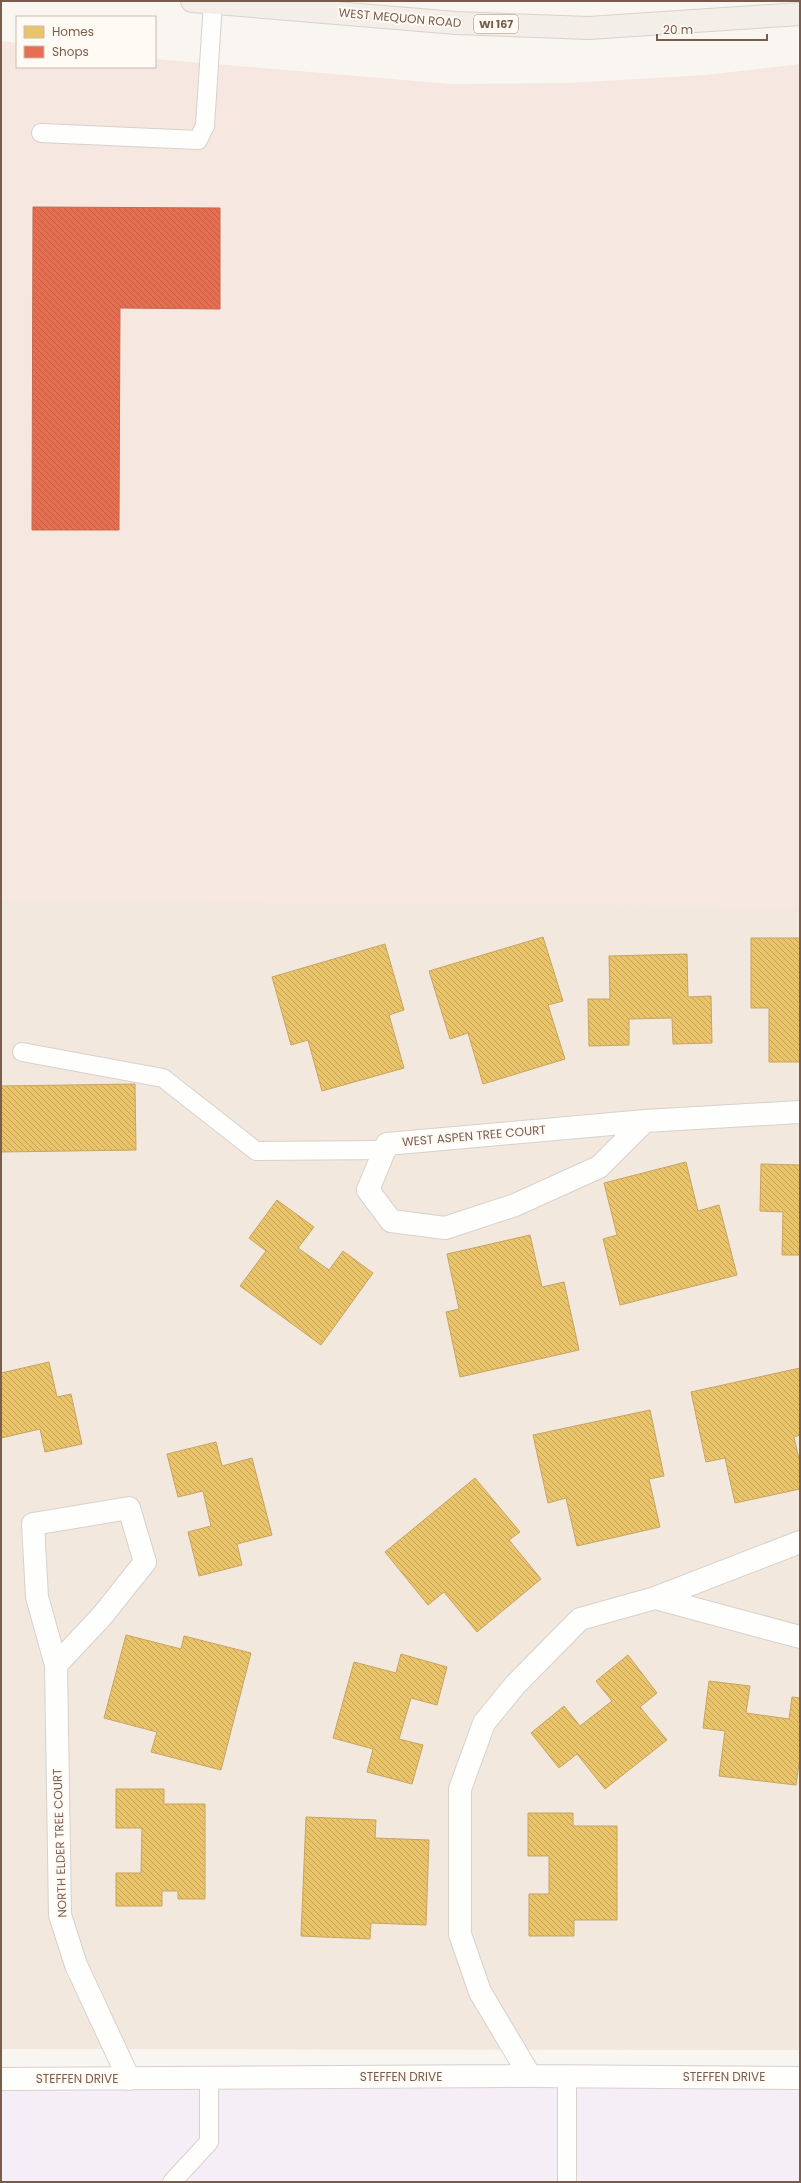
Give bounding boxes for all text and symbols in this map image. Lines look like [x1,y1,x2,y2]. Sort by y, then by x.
street label: WEST MEQUON ROAD [338,4,462,31]
road number: WI 167 [474,15,518,33]
legend [16,16,156,68]
scale bar [657,16,767,42]
text: 20 m [663,21,693,38]
text: Homes [52,23,94,40]
text: Shops [52,43,89,60]
street label: WEST ASPEN TREE COURT [401,1121,547,1150]
street label: NORTH ELDER TREE COURT [48,1767,71,1918]
street label: STEFFEN DRIVE [360,2068,442,2085]
street label: STEFFEN DRIVE [683,2068,765,2085]
street label: STEFFEN DRIVE [36,2070,118,2087]

